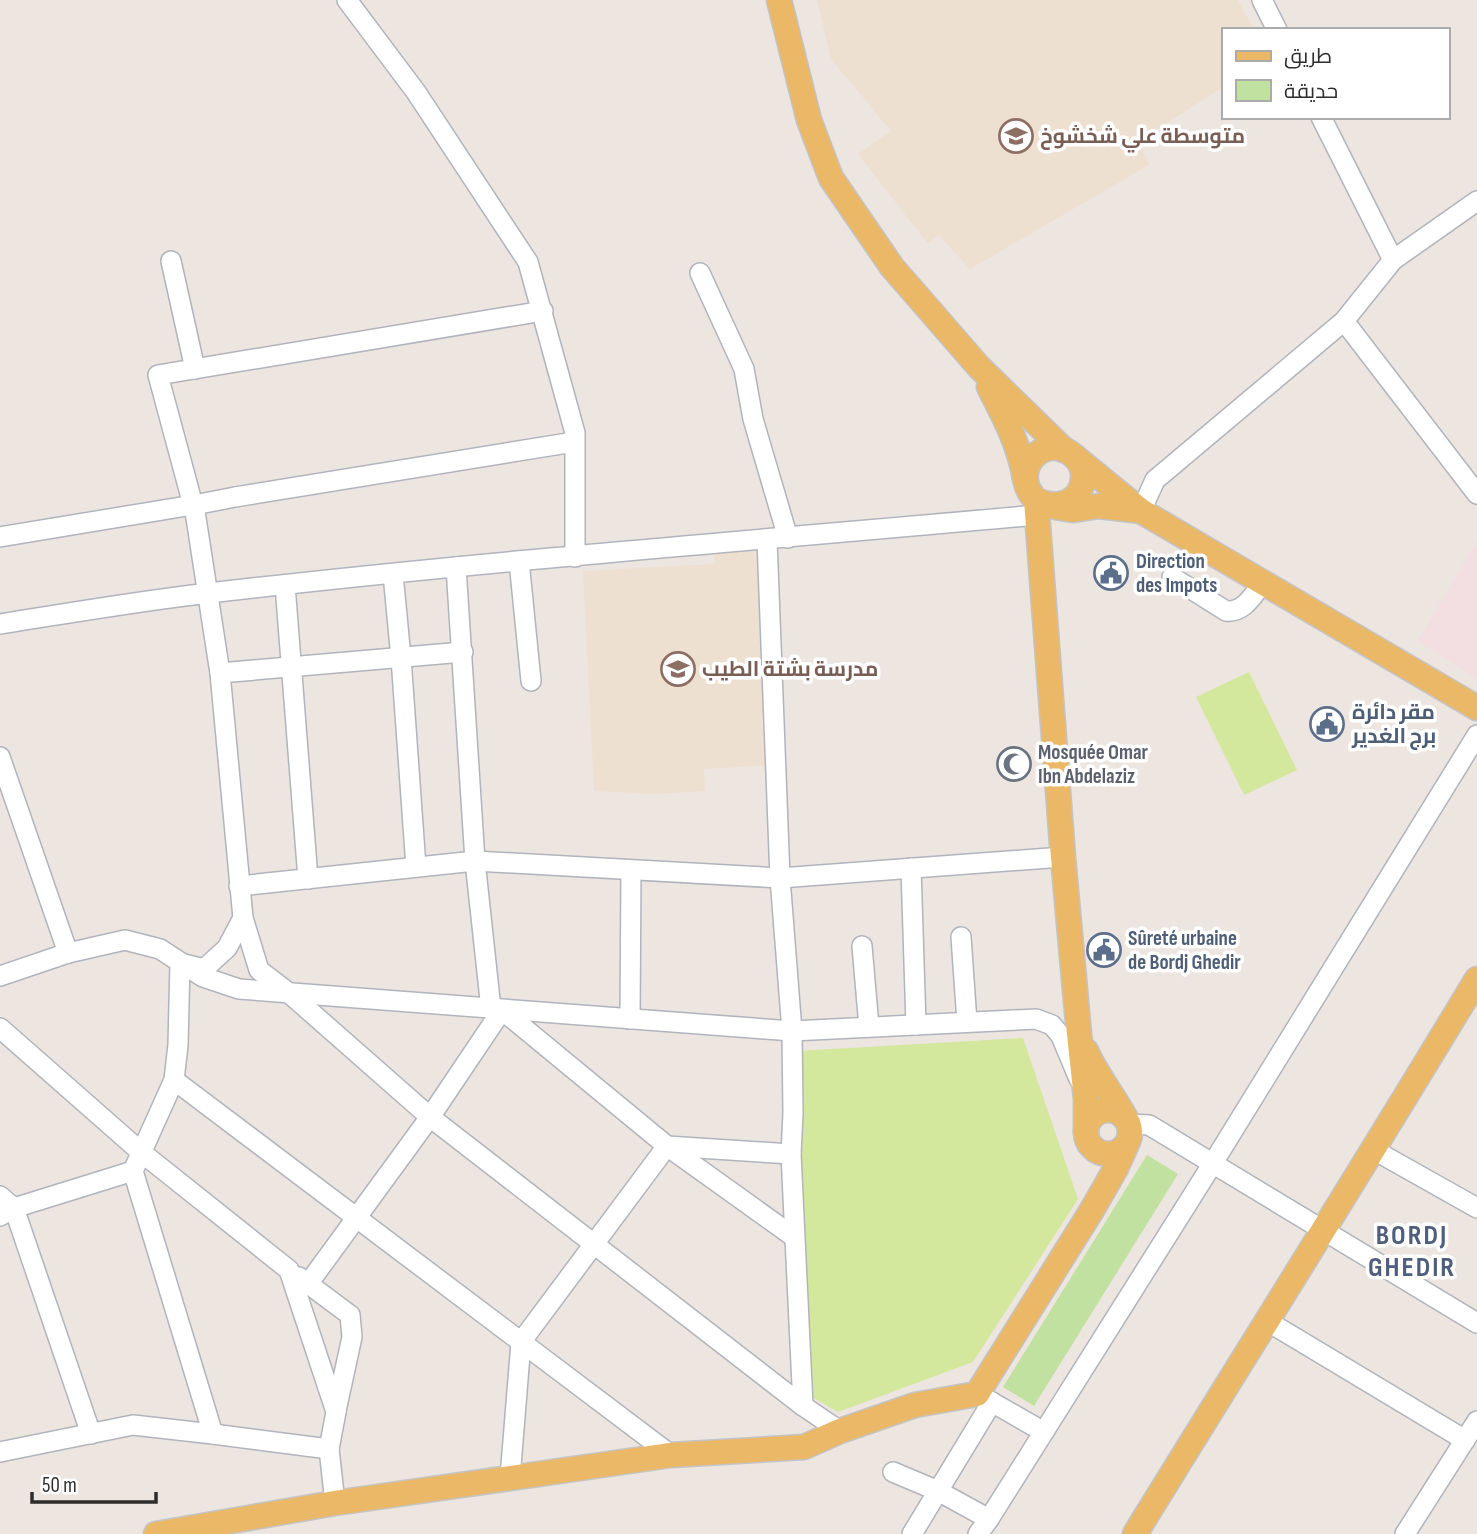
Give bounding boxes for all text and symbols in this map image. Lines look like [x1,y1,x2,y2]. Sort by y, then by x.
legend [1222,28,1449,119]
text: طريق [1284,44,1332,69]
text: حديقة [1284,79,1338,104]
school or university icon: متوسطة علي شخشوخ [997,117,1035,155]
place label: متوسطة علي شخشوخ [1040,124,1245,153]
place label: Direction des Impots [1136,549,1217,598]
public building icon: Direction des Impots [1092,554,1130,592]
school or university icon: مدرسة بشتة الطيب [659,650,697,688]
place label: مدرسة بشتة الطيب [702,657,878,682]
place label: مقر دائرة برج الغدير [1351,700,1436,750]
public building icon: مقر دائرة برج الغدير [1308,705,1346,743]
place label: Mosquée Omar Ibn Abdelaziz [1038,740,1148,789]
mosque icon: Mosquée Omar Ibn Abdelaziz [995,745,1033,783]
place label: Sûreté urbaine de Bordj Ghedir [1128,926,1241,975]
public building icon: Sûreté urbaine de Bordj Ghedir [1085,931,1123,969]
district label: BORDJ GHEDIR [1368,1219,1456,1284]
scale bar [32,1460,156,1504]
text: 50 m [42,1473,77,1498]

